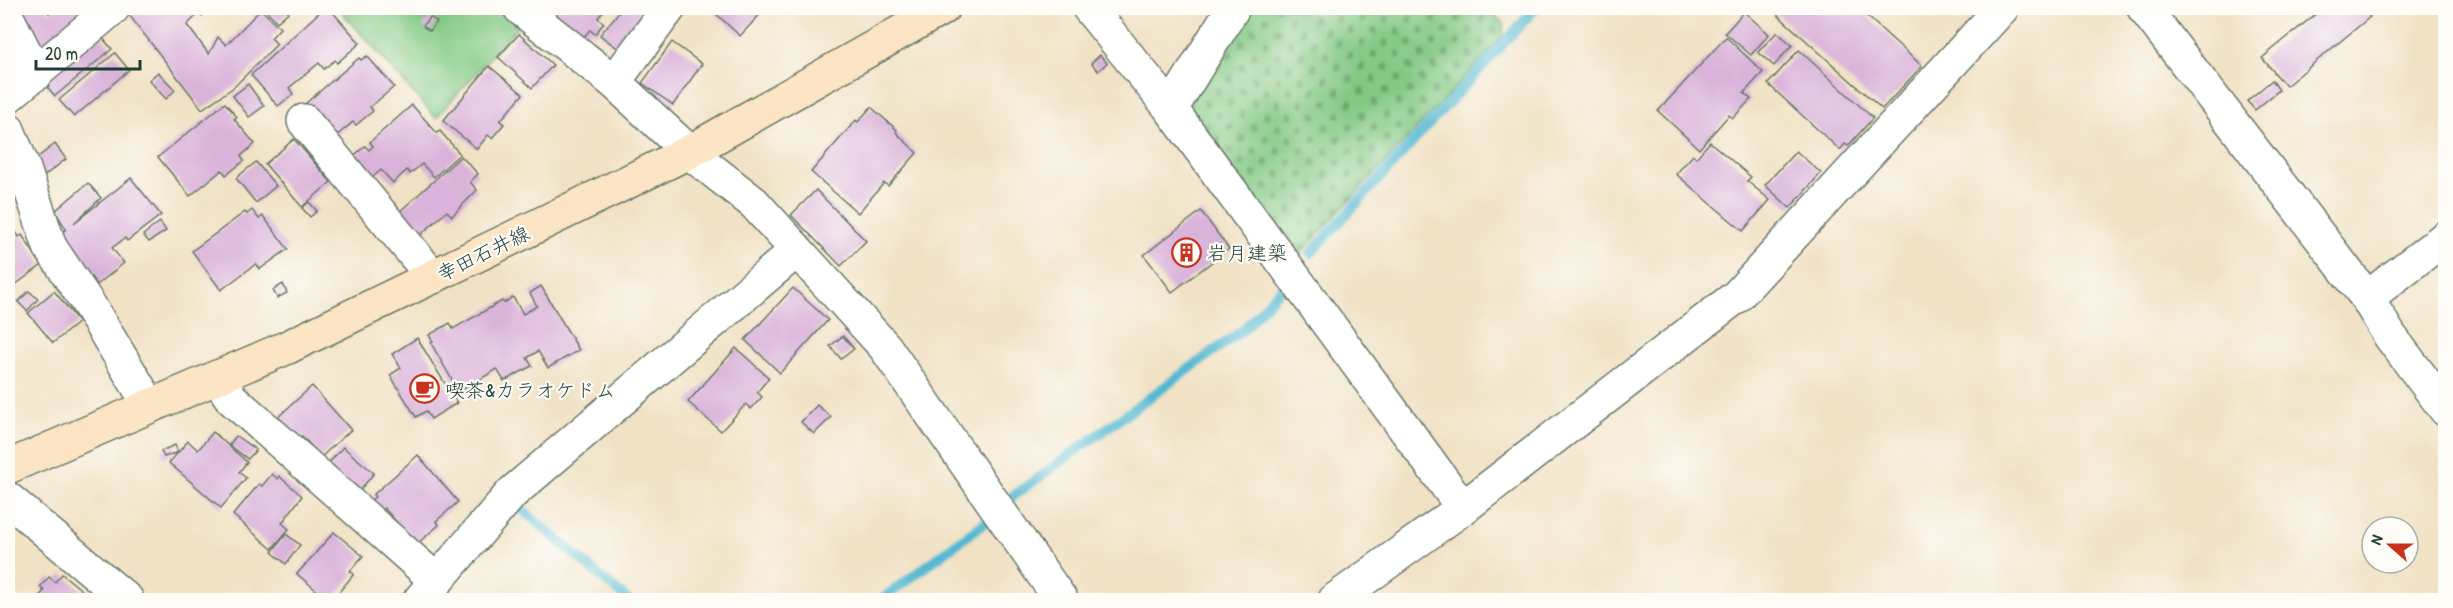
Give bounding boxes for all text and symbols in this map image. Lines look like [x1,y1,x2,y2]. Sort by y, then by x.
scale bar [36,33,140,71]
text: 20 m [45,41,78,66]
street label: 幸田石井線 [432,219,534,287]
building icon: 岩月建築 [1170,236,1202,268]
place label: 岩月建築 [1207,239,1287,266]
cafe icon: 喫茶&カラオケドム [408,373,440,405]
place label: 喫茶&カラオケドム [445,376,616,403]
north arrow [2360,515,2420,575]
text: N [2364,531,2388,548]

